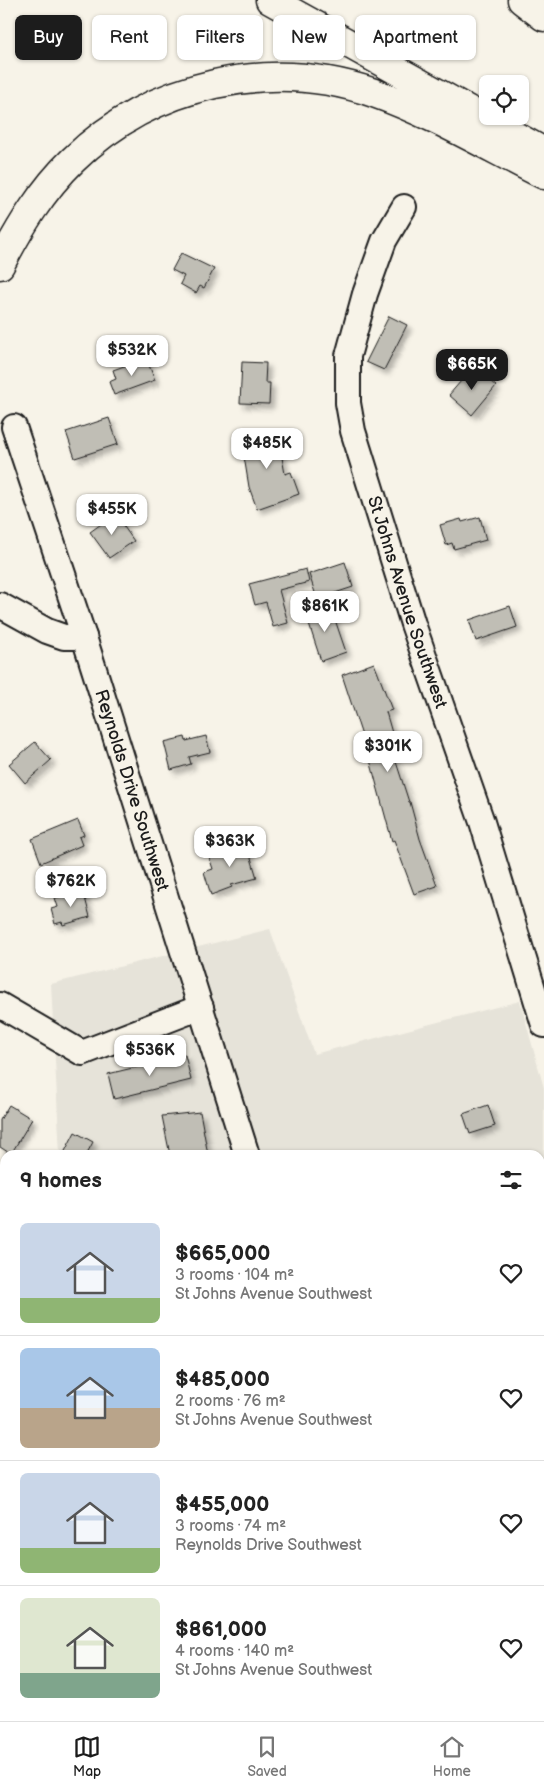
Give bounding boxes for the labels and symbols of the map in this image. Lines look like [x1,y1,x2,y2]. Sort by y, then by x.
pin: $532K [97,334,167,377]
pin: $665K [437,348,507,391]
pin: $485K [232,428,302,470]
street label: St Johns Avenue Southwest [363,493,452,711]
pin: $455K [77,494,147,536]
pin: $861K [290,590,360,633]
street label: Reynolds Drive Southwest [91,687,174,894]
pin: $301K [353,730,423,773]
pin: $363K [195,826,265,868]
pin: $762K [36,866,106,908]
pin: $536K [115,1034,185,1077]

